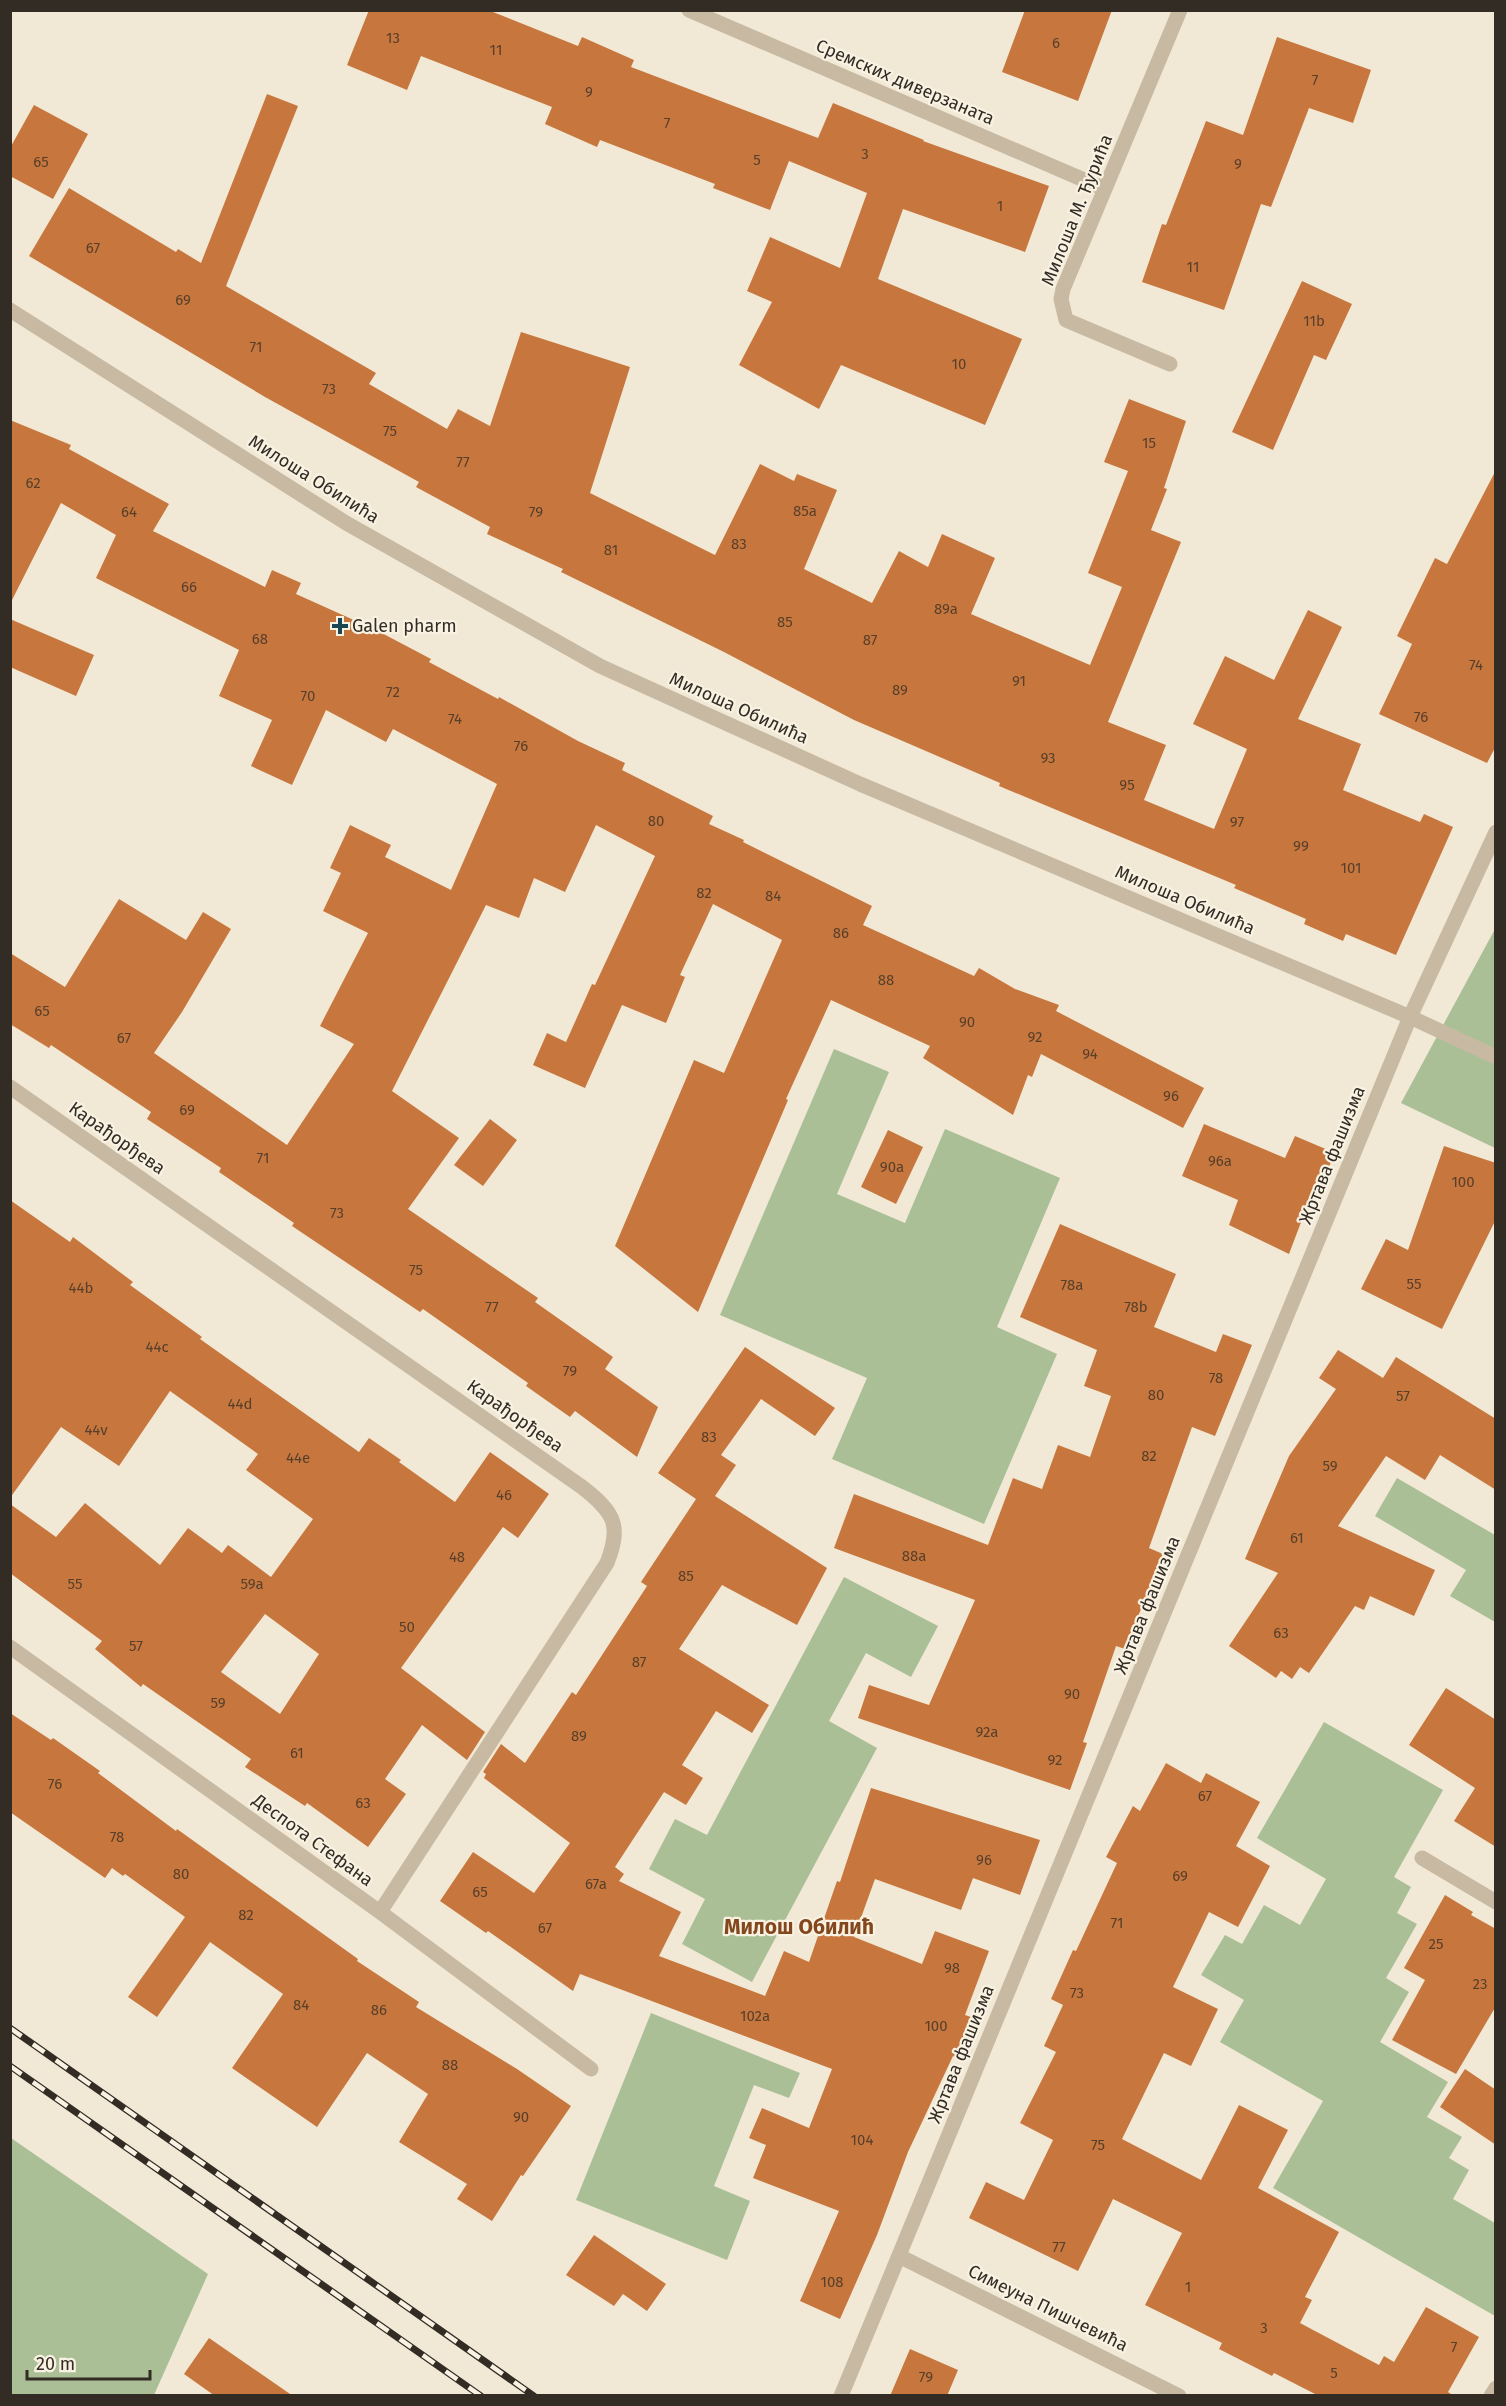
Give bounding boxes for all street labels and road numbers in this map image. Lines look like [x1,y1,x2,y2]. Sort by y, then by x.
street label: Сремских диверзаната [812,34,998,130]
street label: Милоша М. Ђурића [1037,131,1117,289]
street label: Милоша Обилића [245,430,383,528]
street label: Милоша Обилића [666,667,812,749]
street label: Милоша Обилића [1112,861,1258,939]
street label: Жртава фашизма [1294,1083,1370,1227]
street label: Карађорђева [65,1097,169,1179]
street label: Карађорђева [463,1375,567,1457]
street label: Жртава фашизма [1109,1533,1185,1677]
street label: Деспота Стефана [248,1788,378,1891]
street label: Жртава фашизма [923,1982,999,2126]
street label: Симеуна Пишчевића [965,2260,1131,2356]

